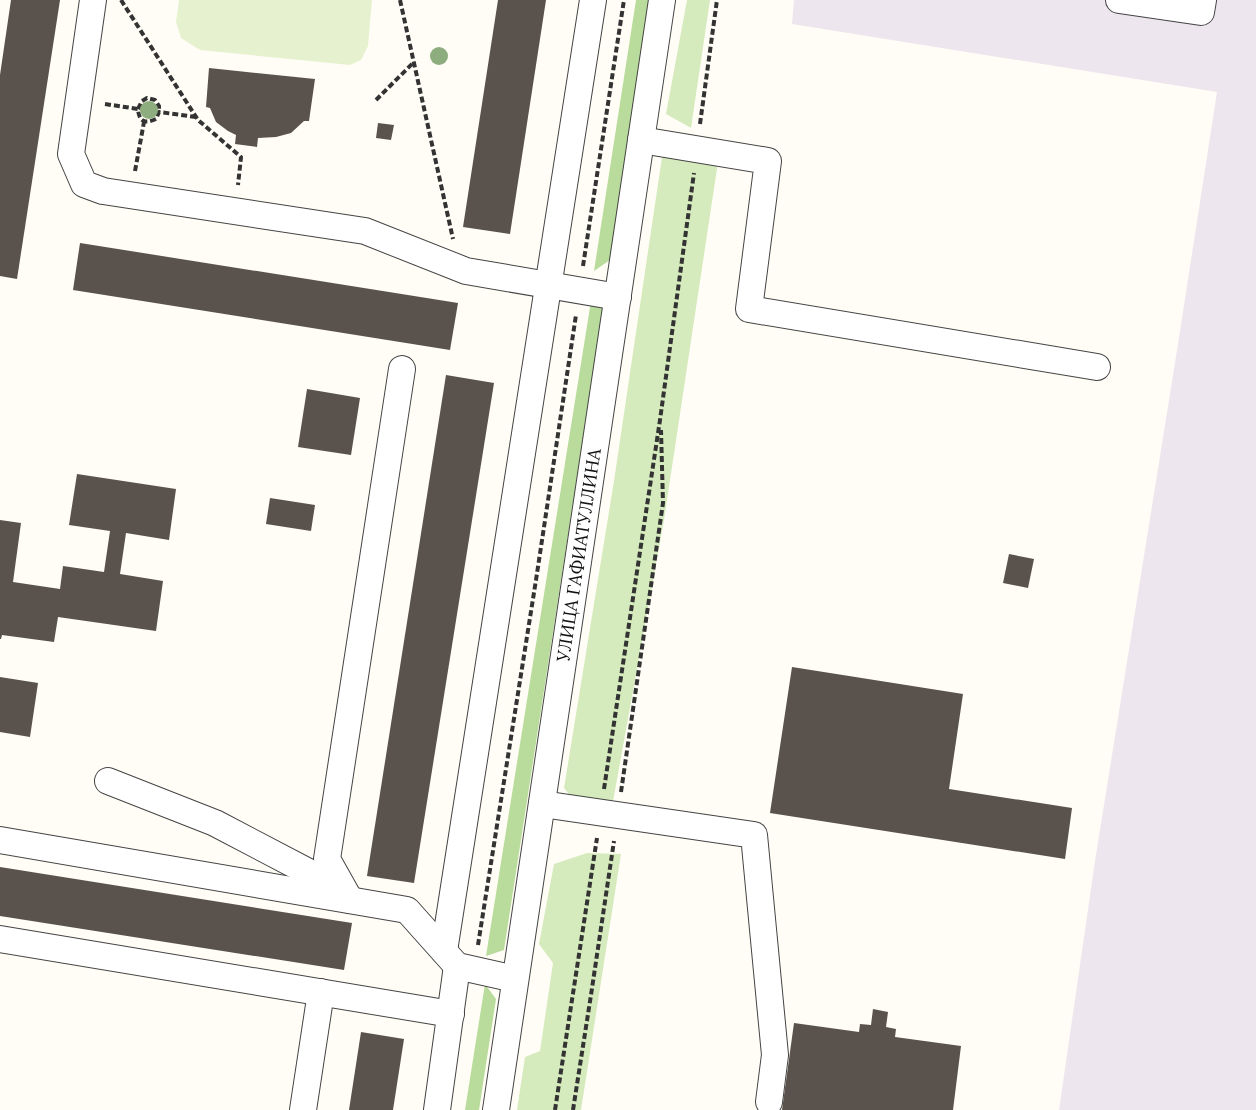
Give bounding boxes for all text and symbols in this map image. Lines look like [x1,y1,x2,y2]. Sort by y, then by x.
street label: УЛИЦА ГАФИАТУЛЛИНА [551,446,606,664]

